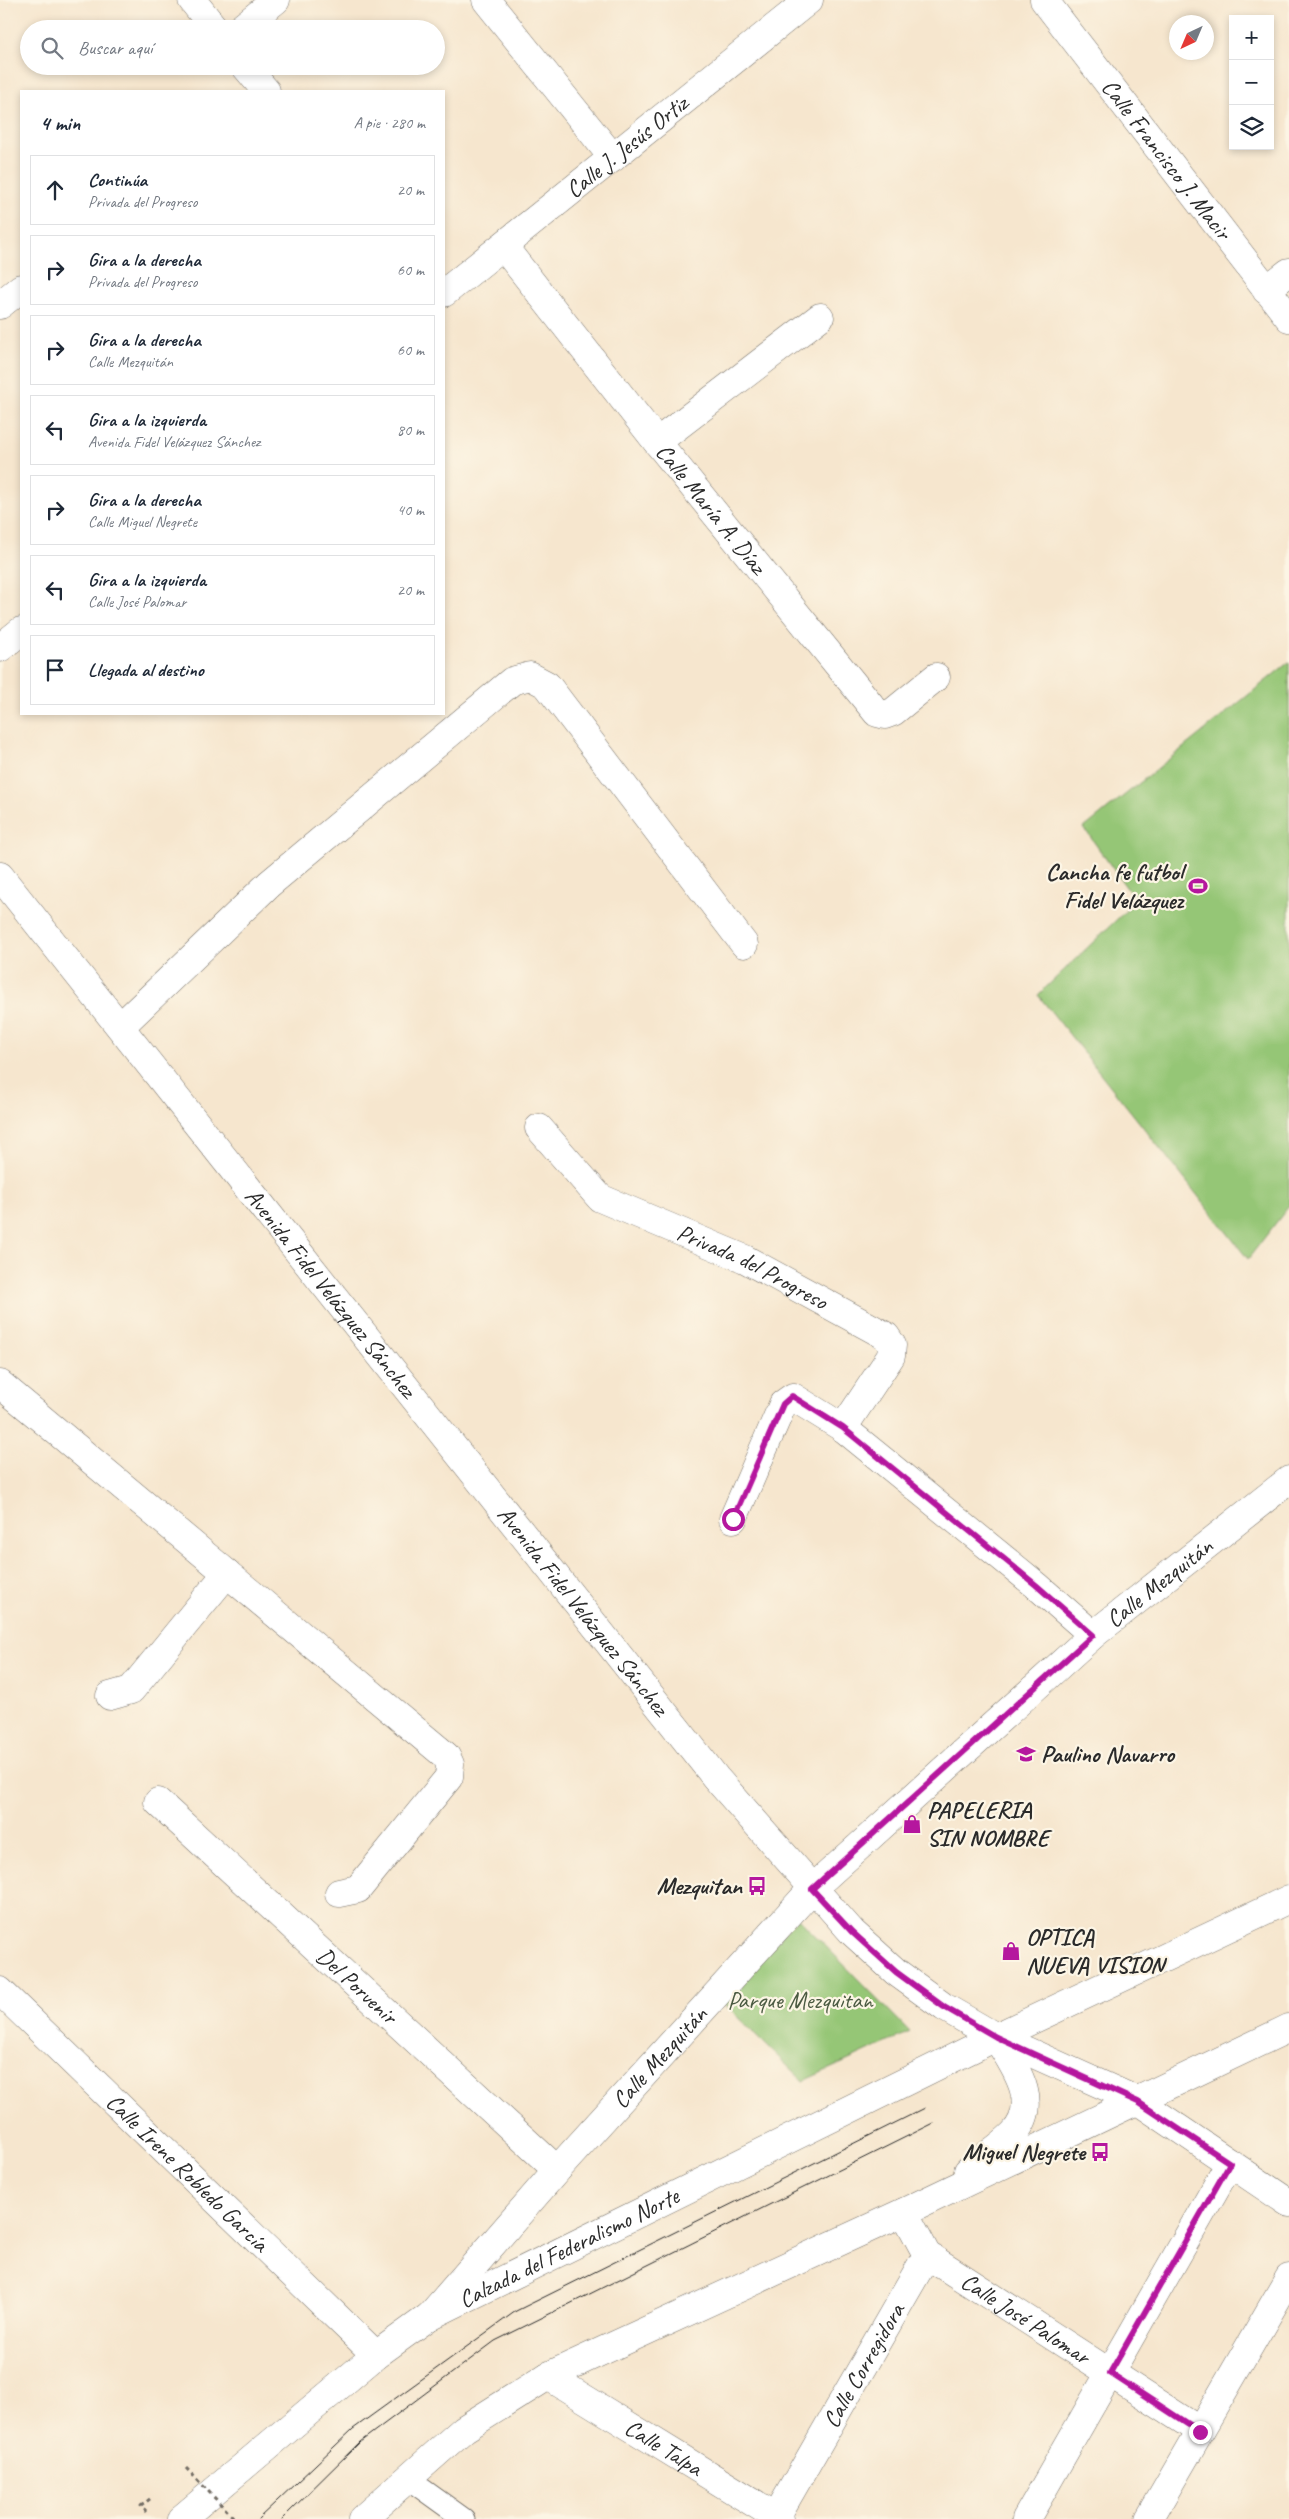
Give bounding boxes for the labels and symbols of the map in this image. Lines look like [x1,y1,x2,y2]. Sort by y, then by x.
north arrow [1169,15,1214,60]
street label: Calle Francisco J. Macir [1095,73,1240,248]
street label: Calle J. Jesús Ortiz [559,87,696,205]
street label: Calle María A. Díaz [649,437,774,582]
place label: Cancha fe futbol Fidel Velázquez [1046,857,1188,915]
sports icon: Cancha fe futbol Fidel Velázquez [1187,875,1209,897]
street label: Avenida Fidel Velázquez Sánchez [239,1182,424,1405]
street label: Privada del Progreso [673,1217,834,1317]
street label: Avenida Fidel Velázquez Sánchez [491,1500,677,1723]
route start [722,1508,745,1531]
street label: Calle Mezquitán [1100,1531,1219,1634]
place label: Paulino Navarro [1041,1739,1176,1769]
school or university icon: Paulino Navarro [1015,1743,1037,1765]
place label: PAPELERIA SIN NOMBRE [927,1795,1053,1853]
shop icon: PAPELERIA SIN NOMBRE [901,1813,923,1835]
place label: Mezquitan [657,1871,743,1901]
bus stop icon: Mezquitan [746,1875,768,1897]
place label: OPTICA NUEVA VISION [1026,1922,1168,1980]
shop icon: OPTICA NUEVA VISION [1000,1940,1022,1962]
street label: Del Porvenir [310,1941,406,2032]
park label: Parque Mezquitan [727,1985,874,2015]
street label: Calle Mezquitán [605,1999,714,2114]
street label: Calle Irene Robledo García [100,2087,276,2259]
place label: Miguel Negrete [962,2137,1087,2167]
bus stop icon: Miguel Negrete [1089,2141,1111,2163]
street label: Calzada del Federalismo Norte [454,2180,686,2315]
street label: Calle José Palomar [955,2266,1098,2372]
street label: Calle Corregidora [816,2296,912,2433]
street label: Calle Talpa [619,2412,709,2483]
route end [1189,2421,1212,2444]

